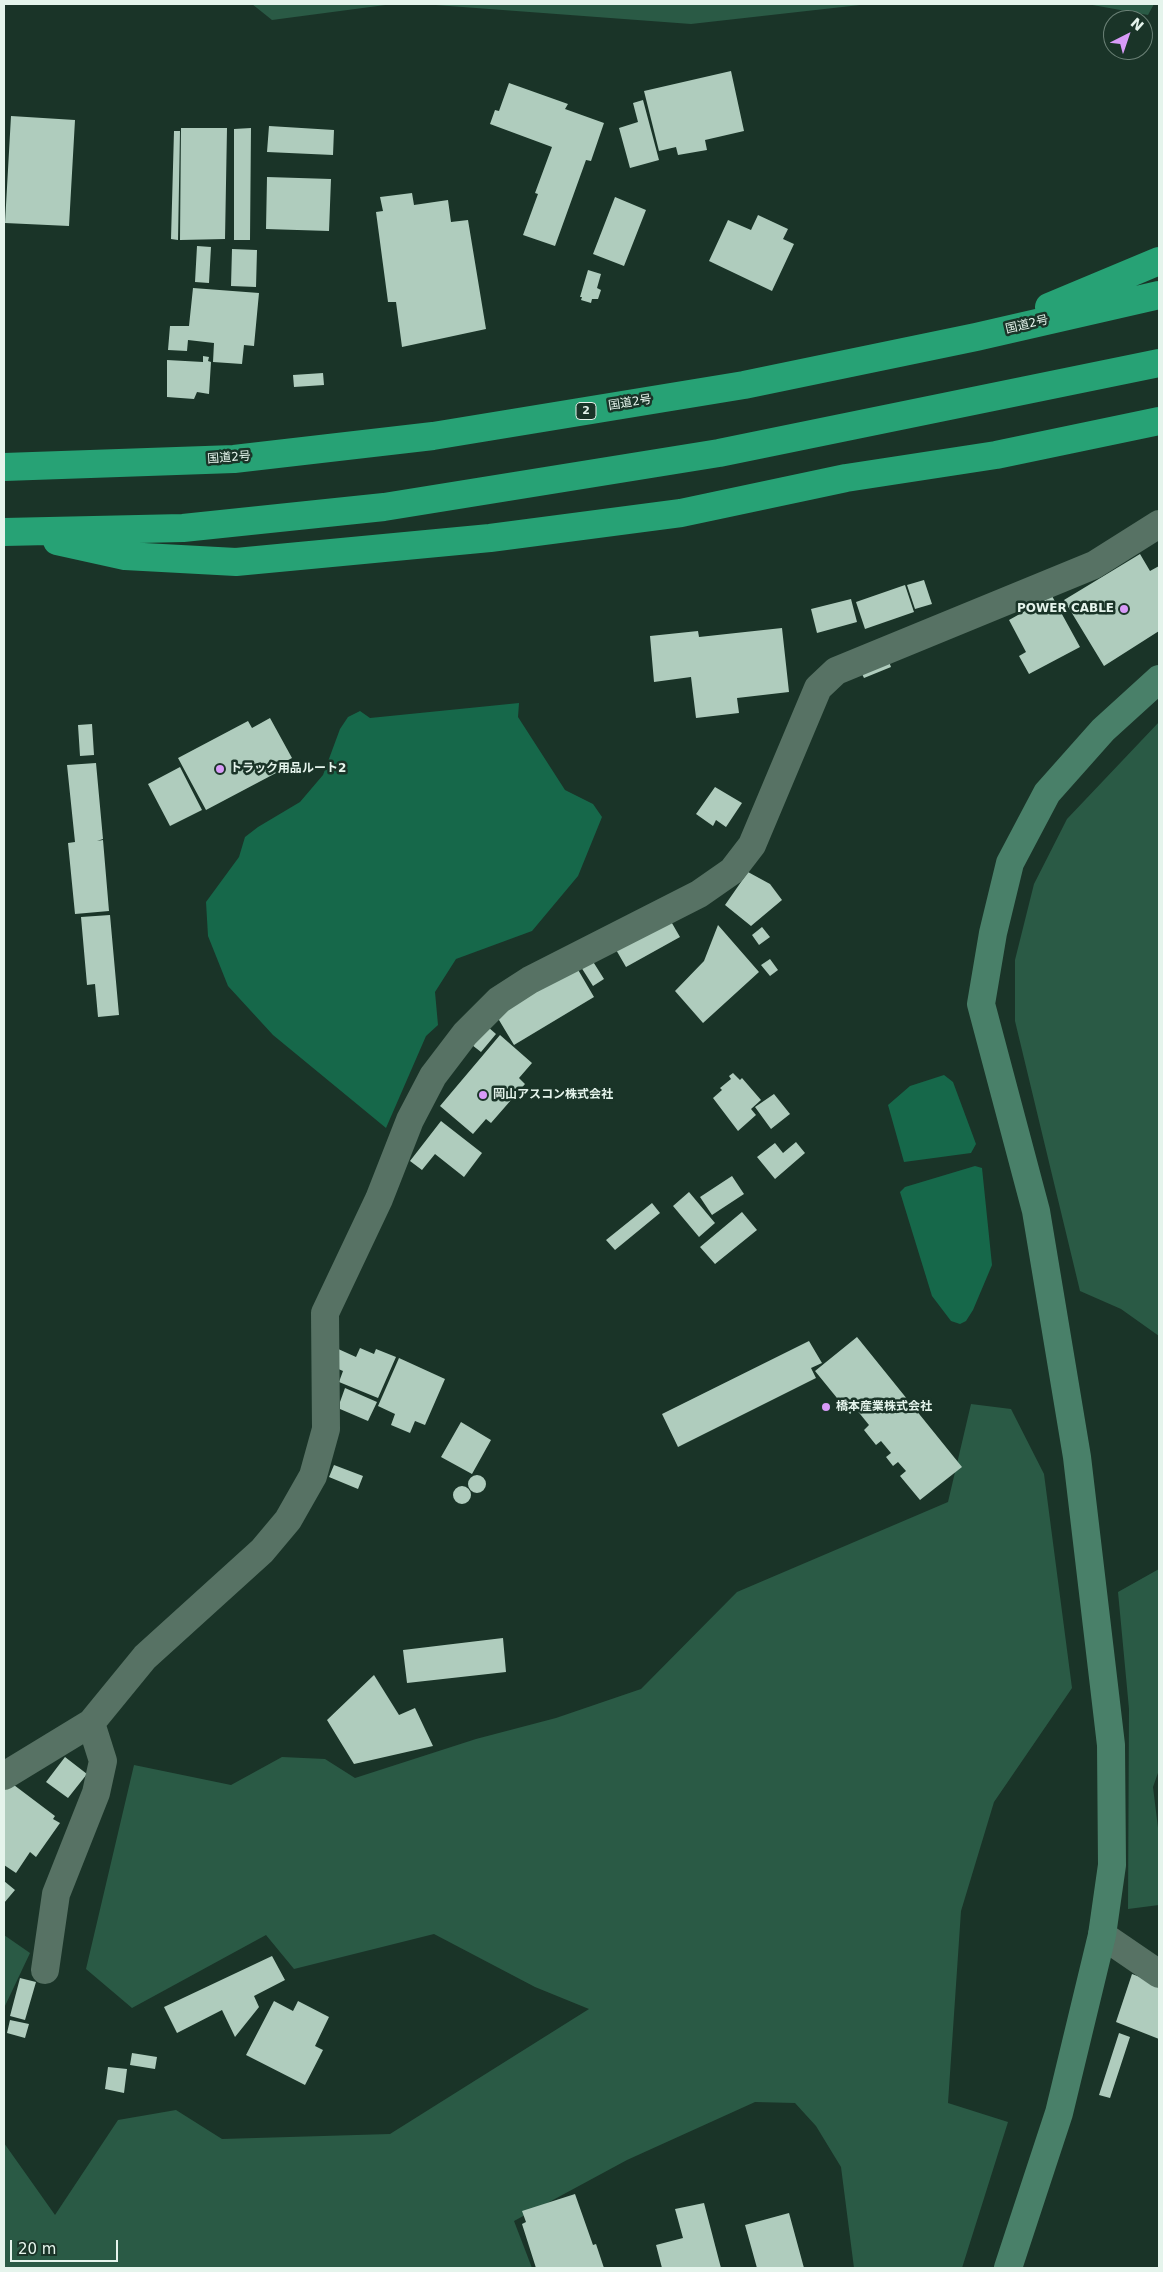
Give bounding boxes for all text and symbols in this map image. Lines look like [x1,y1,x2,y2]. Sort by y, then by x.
north arrow [1103,10,1153,60]
text: N [1128,15,1147,34]
street label: 国道2号 [1004,313,1050,337]
street label: 国道2号 [607,392,653,414]
road number: 2 [576,402,596,420]
street label: 国道2号 [207,449,251,467]
place label: POWER CABLE [1017,602,1114,616]
marker: POWER CABLE [1118,603,1130,615]
place label: トラック用品ルート2 [230,762,346,776]
marker: トラック用品ルート2 [214,763,226,775]
place label: 岡山アスコン株式会社 [493,1088,613,1102]
marker: 岡山アスコン株式会社 [477,1089,489,1101]
place label: 橋本産業株式会社 [836,1400,932,1414]
marker: 橋本産業株式会社 [820,1401,832,1413]
scale bar [12,2230,120,2262]
text: 20 m [18,2240,56,2258]

